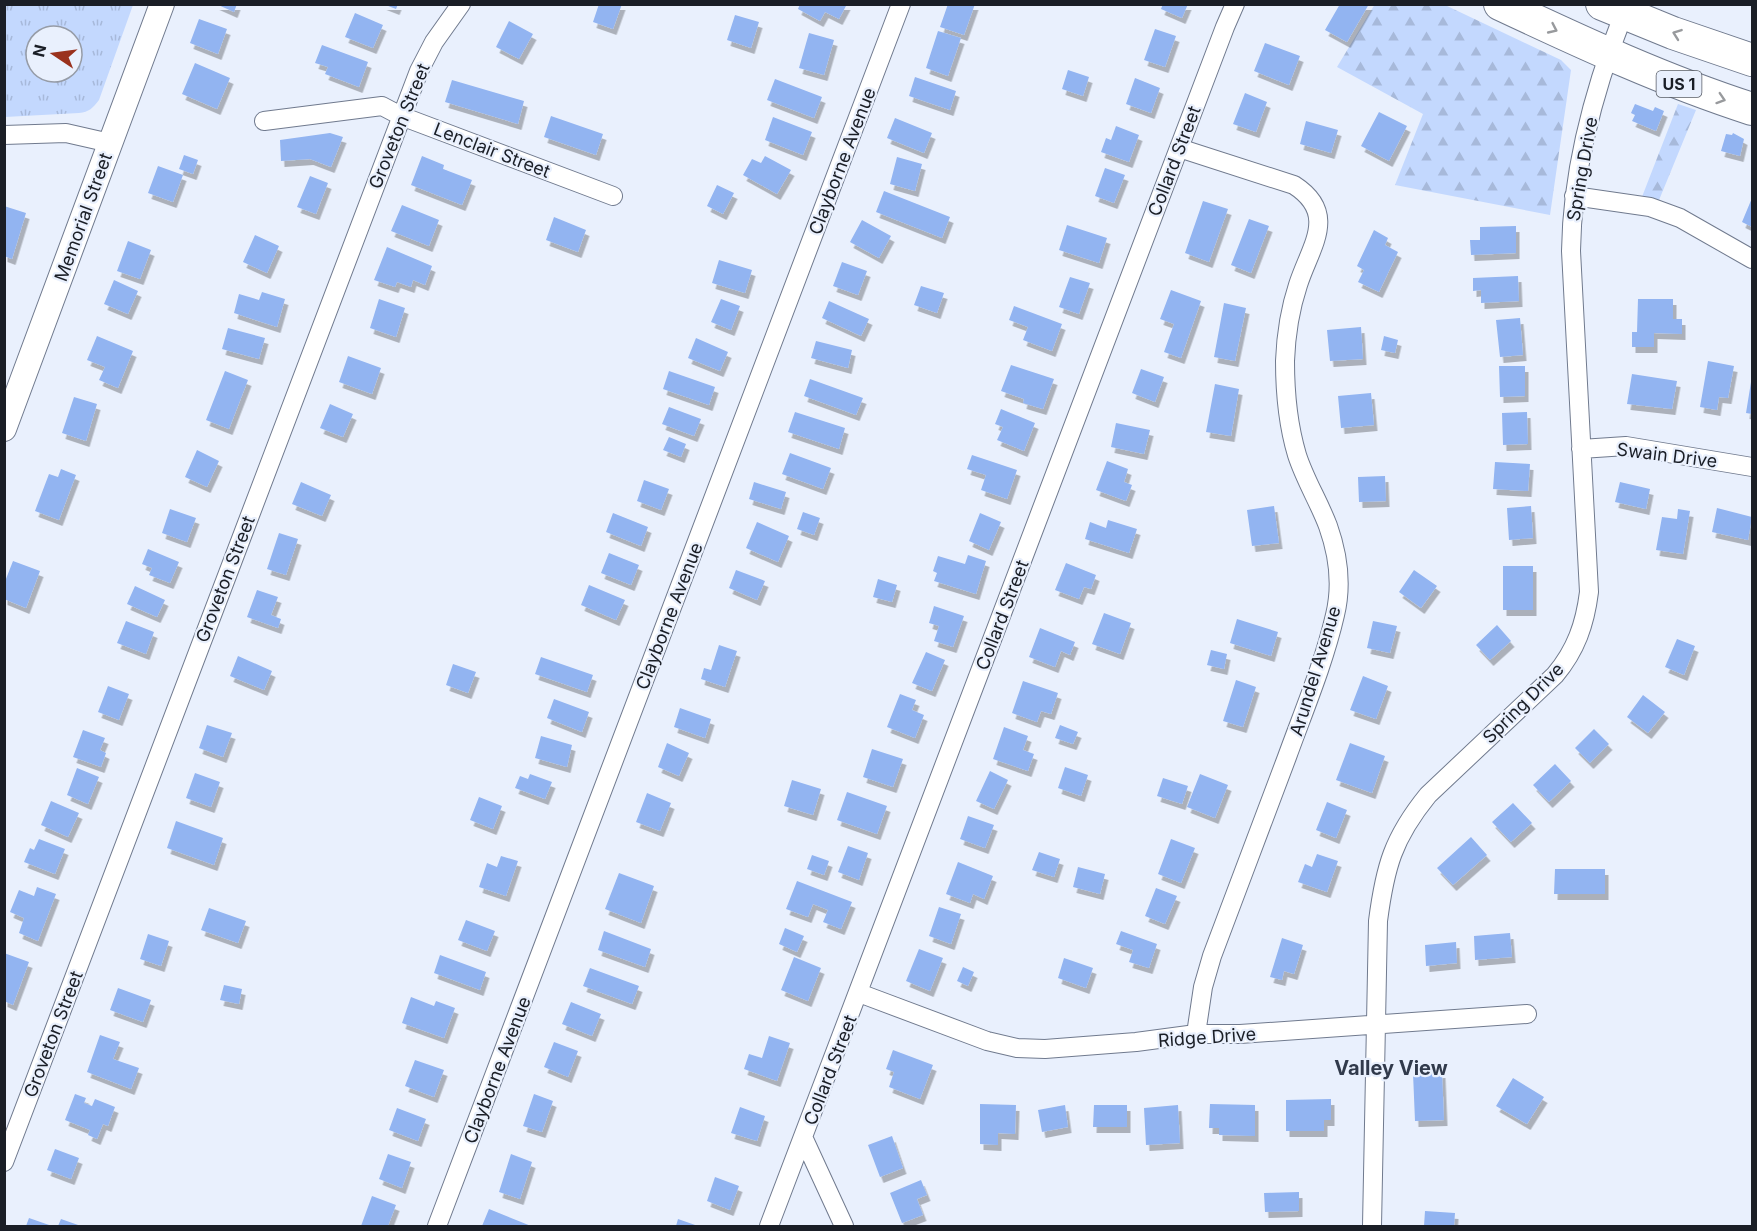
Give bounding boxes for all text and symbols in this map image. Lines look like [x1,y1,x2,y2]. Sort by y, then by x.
one-way arrow [1546,22,1557,34]
north arrow [24,24,84,84]
one-way arrow [1672,29,1683,42]
text: N [28,42,51,59]
street label: Groveton Street [364,60,434,192]
road number: US 1 [1656,71,1702,97]
street label: Clayborne Avenue [804,84,880,238]
one-way arrow [1715,92,1726,104]
street label: Collard Street [1143,103,1205,219]
street label: Spring Drive [1563,115,1601,223]
street label: Lenclair Street [431,118,553,182]
street label: Memorial Street [50,150,116,284]
street label: Swain Drive [1616,438,1718,472]
street label: Groveton Street [191,513,259,645]
street label: Clayborne Avenue [631,539,707,693]
street label: Collard Street [971,557,1033,673]
street label: Arundel Avenue [1285,604,1345,738]
street label: Spring Drive [1478,658,1568,748]
street label: Groveton Street [19,968,87,1100]
street label: Clayborne Avenue [459,993,535,1147]
street label: Collard Street [799,1012,861,1128]
street label: Ridge Drive [1157,1023,1257,1051]
district label: Valley View [1334,1056,1448,1080]

